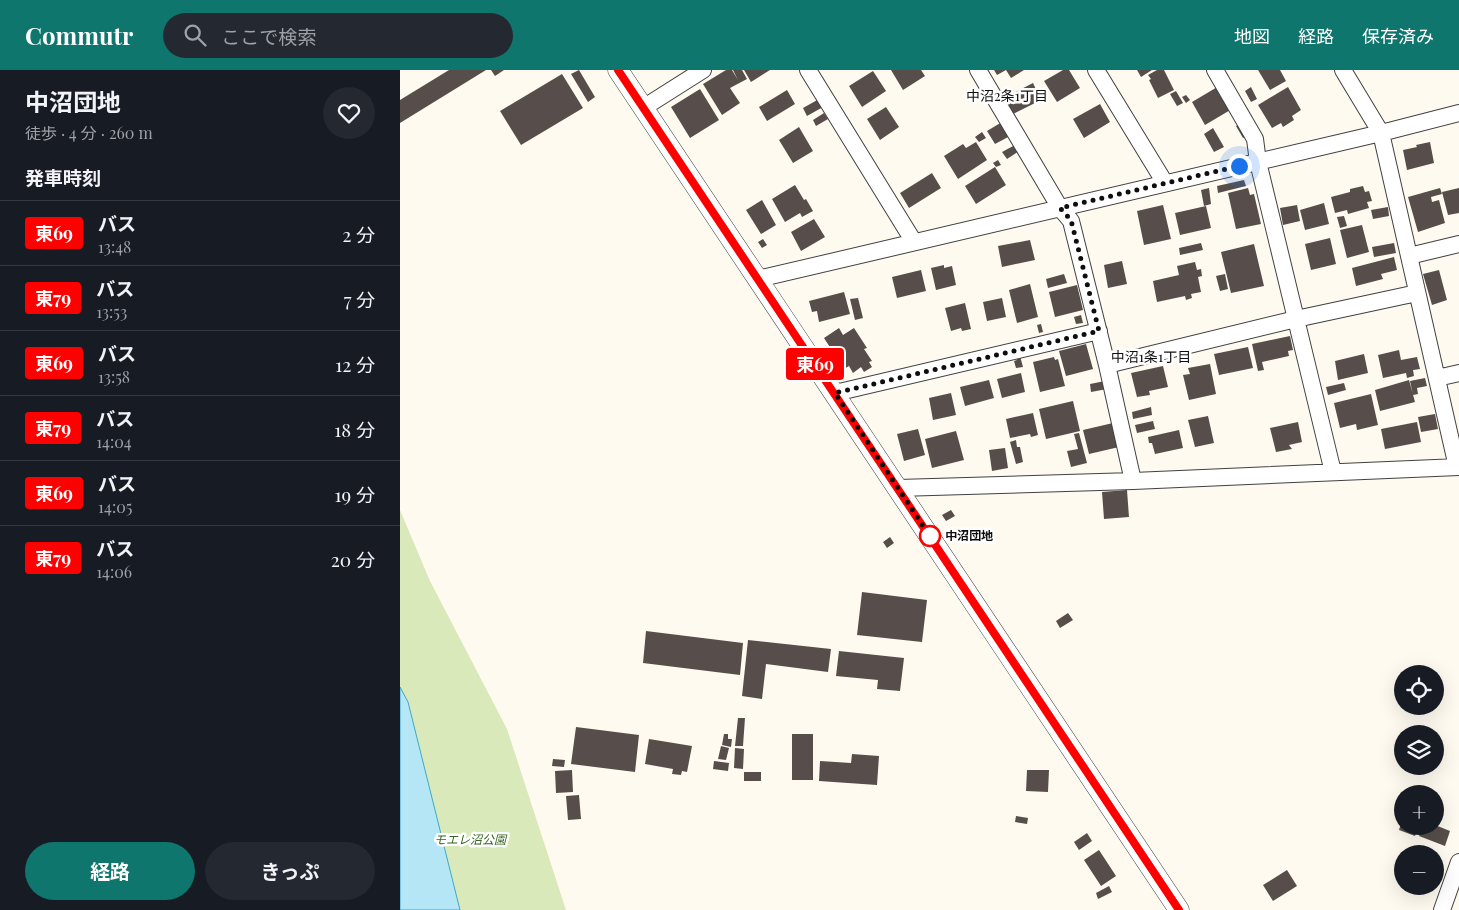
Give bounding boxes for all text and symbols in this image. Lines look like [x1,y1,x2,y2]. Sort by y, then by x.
search box [163,13,513,58]
text: Commutr [25,19,133,51]
icon: search [181,21,209,49]
text: ここで検索 [221,23,316,49]
text: 地図 [1234,24,1270,48]
text: 経路 [1298,24,1334,48]
text: 保存済み [1362,24,1434,48]
text: 中沼団地 [25,85,121,117]
district label: 中沼2条1丁目 [966,86,1048,105]
button: heart [323,87,375,139]
text: 徒歩 · 4 分 · 260 m [25,122,153,143]
your location [1227,154,1252,179]
text: 発車時刻 [25,164,101,190]
text: バス [98,210,136,236]
text: 東69 [35,221,73,245]
text: 2 分 [342,221,375,247]
text: 13:48 [98,236,131,257]
text: バス [96,275,134,301]
text: 東79 [35,286,71,310]
text: 7 分 [344,286,375,312]
text: 13:53 [96,301,127,322]
text: バス [98,340,136,366]
district label: 中沼1条1丁目 [1111,347,1191,366]
line badge: 東69 [786,348,844,380]
text: 東69 [35,351,73,375]
text: 12 分 [335,351,375,377]
text: 東69 [796,352,834,376]
text: 13:58 [98,366,130,387]
text: バス [96,405,134,431]
text: 東79 [35,416,71,440]
text: 18 分 [334,416,375,442]
text: 14:04 [96,431,132,452]
text: バス [98,470,136,496]
text: 東69 [35,481,73,505]
text: 19 分 [335,481,375,507]
text: 14:05 [98,496,132,517]
marker: 中沼団地 [919,525,941,547]
place label: 中沼団地 [945,527,993,543]
text: バス [96,535,134,561]
text: 東79 [35,546,71,570]
text: 20 分 [331,546,375,572]
text: 14:06 [96,561,132,582]
map controls [1394,665,1444,895]
button: locate [1394,665,1444,715]
button: layers [1394,725,1444,775]
button: + [1394,785,1444,835]
park label: モエレ沼公園 [434,831,508,847]
button: 経路 [25,842,195,900]
button: きっぷ [205,842,375,900]
button: − [1394,845,1444,895]

